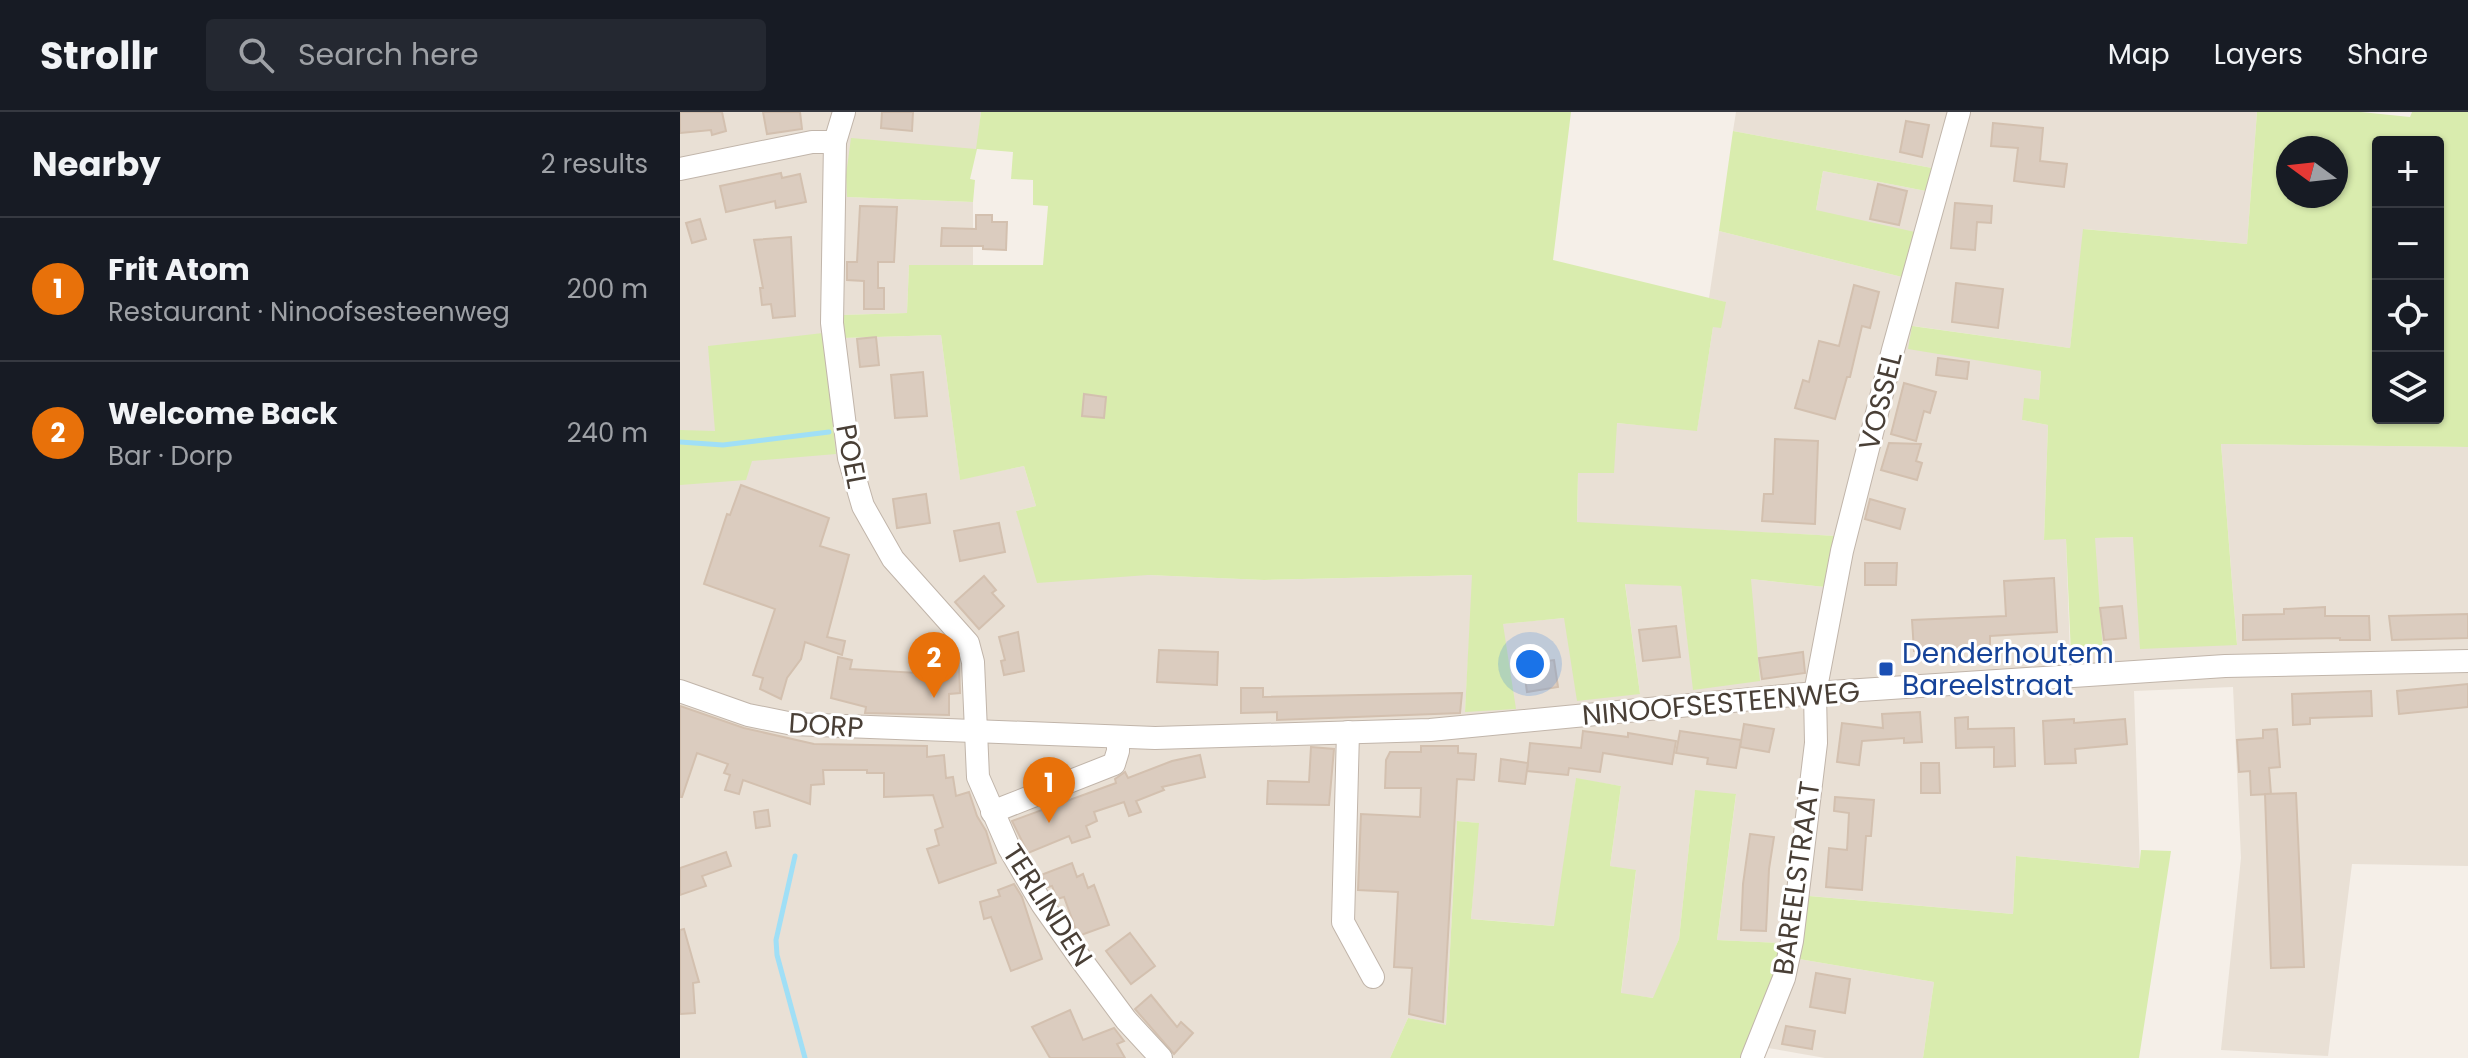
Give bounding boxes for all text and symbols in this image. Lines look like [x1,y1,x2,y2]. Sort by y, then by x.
search box [206,19,766,91]
text: Strollr [40,29,158,82]
icon: search [234,33,278,77]
text: Search here [298,33,479,76]
text: Map [2108,35,2170,74]
text: Layers [2214,35,2303,74]
text: Share [2347,35,2428,74]
north arrow [2276,136,2348,208]
map controls [2372,136,2444,424]
button: + [2372,136,2444,208]
text: Nearby [32,140,161,188]
text: 2 results [541,146,648,182]
button: − [2372,208,2444,280]
text: Frit Atom [108,248,250,291]
text: 1 [53,271,63,307]
text: 200 m [567,271,648,307]
button: locate [2372,280,2444,352]
text: Restaurant · Ninoofsesteenweg [108,294,510,330]
street label: VOSSEL [1849,348,1912,454]
button: layers [2372,352,2444,424]
text: Welcome Back [108,392,338,435]
text: 2 [51,415,65,451]
text: 240 m [567,415,648,451]
street label: POEL [826,421,877,492]
text: Bar · Dorp [108,438,233,474]
pin: 2 [908,632,960,698]
place label: Denderhoutem Bareelstraat [1902,634,2114,705]
your location [1510,644,1550,684]
marker: Denderhoutem Bareelstraat [1877,660,1895,678]
street label: NINOOFSESTEENWEG [1581,672,1862,735]
street label: DORP [787,703,865,748]
pin: 1 [1023,757,1075,823]
street label: BAREELSTRAAT [1764,779,1829,978]
street label: TERLINDEN [993,836,1102,974]

